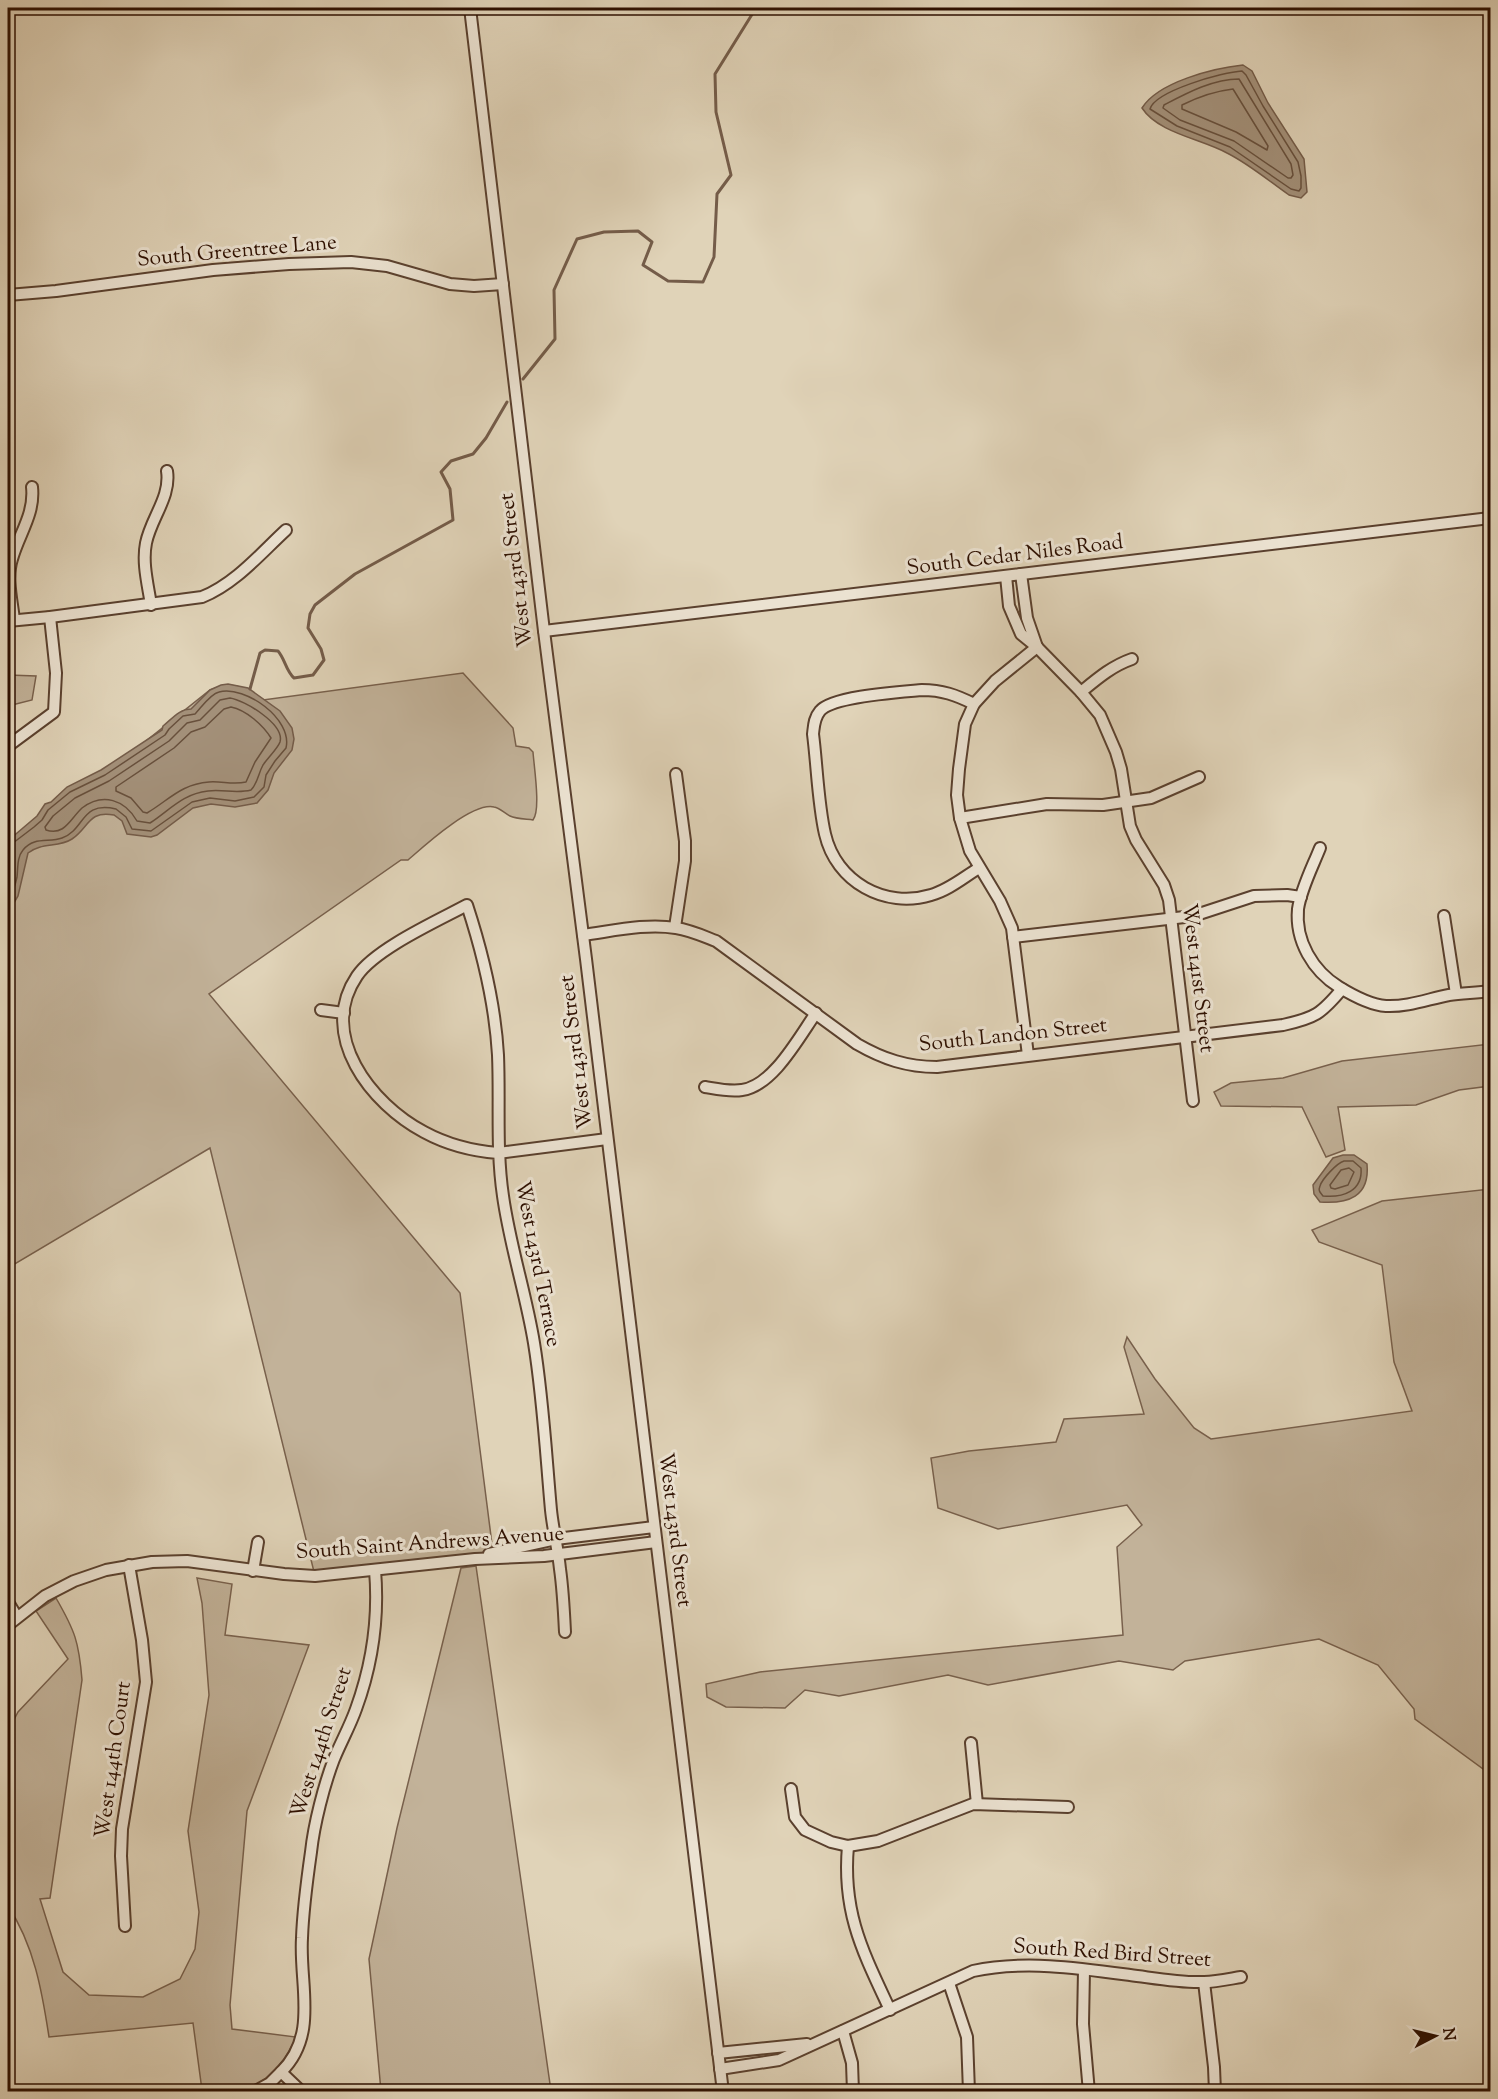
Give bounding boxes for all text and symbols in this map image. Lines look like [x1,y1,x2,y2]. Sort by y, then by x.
street label: South Greentree Lane [136,228,338,276]
street label: West 143rd Street [493,491,541,649]
street label: South Cedar Niles Road [905,528,1125,584]
street label: West 141st Street [1173,902,1221,1054]
street label: West 143rd Street [553,973,601,1131]
street label: South Landon Street [918,1011,1108,1061]
street label: West 143rd Terrace [506,1179,568,1349]
street label: West 143rd Street [650,1451,698,1609]
street label: South Saint Andrews Avenue [295,1520,565,1568]
street label: West 144th Street [283,1664,361,1822]
street label: West 144th Court [88,1680,140,1840]
street label: South Red Bird Street [1012,1932,1212,1976]
north arrow [1405,2006,1465,2066]
text: N [1435,2027,1460,2042]

